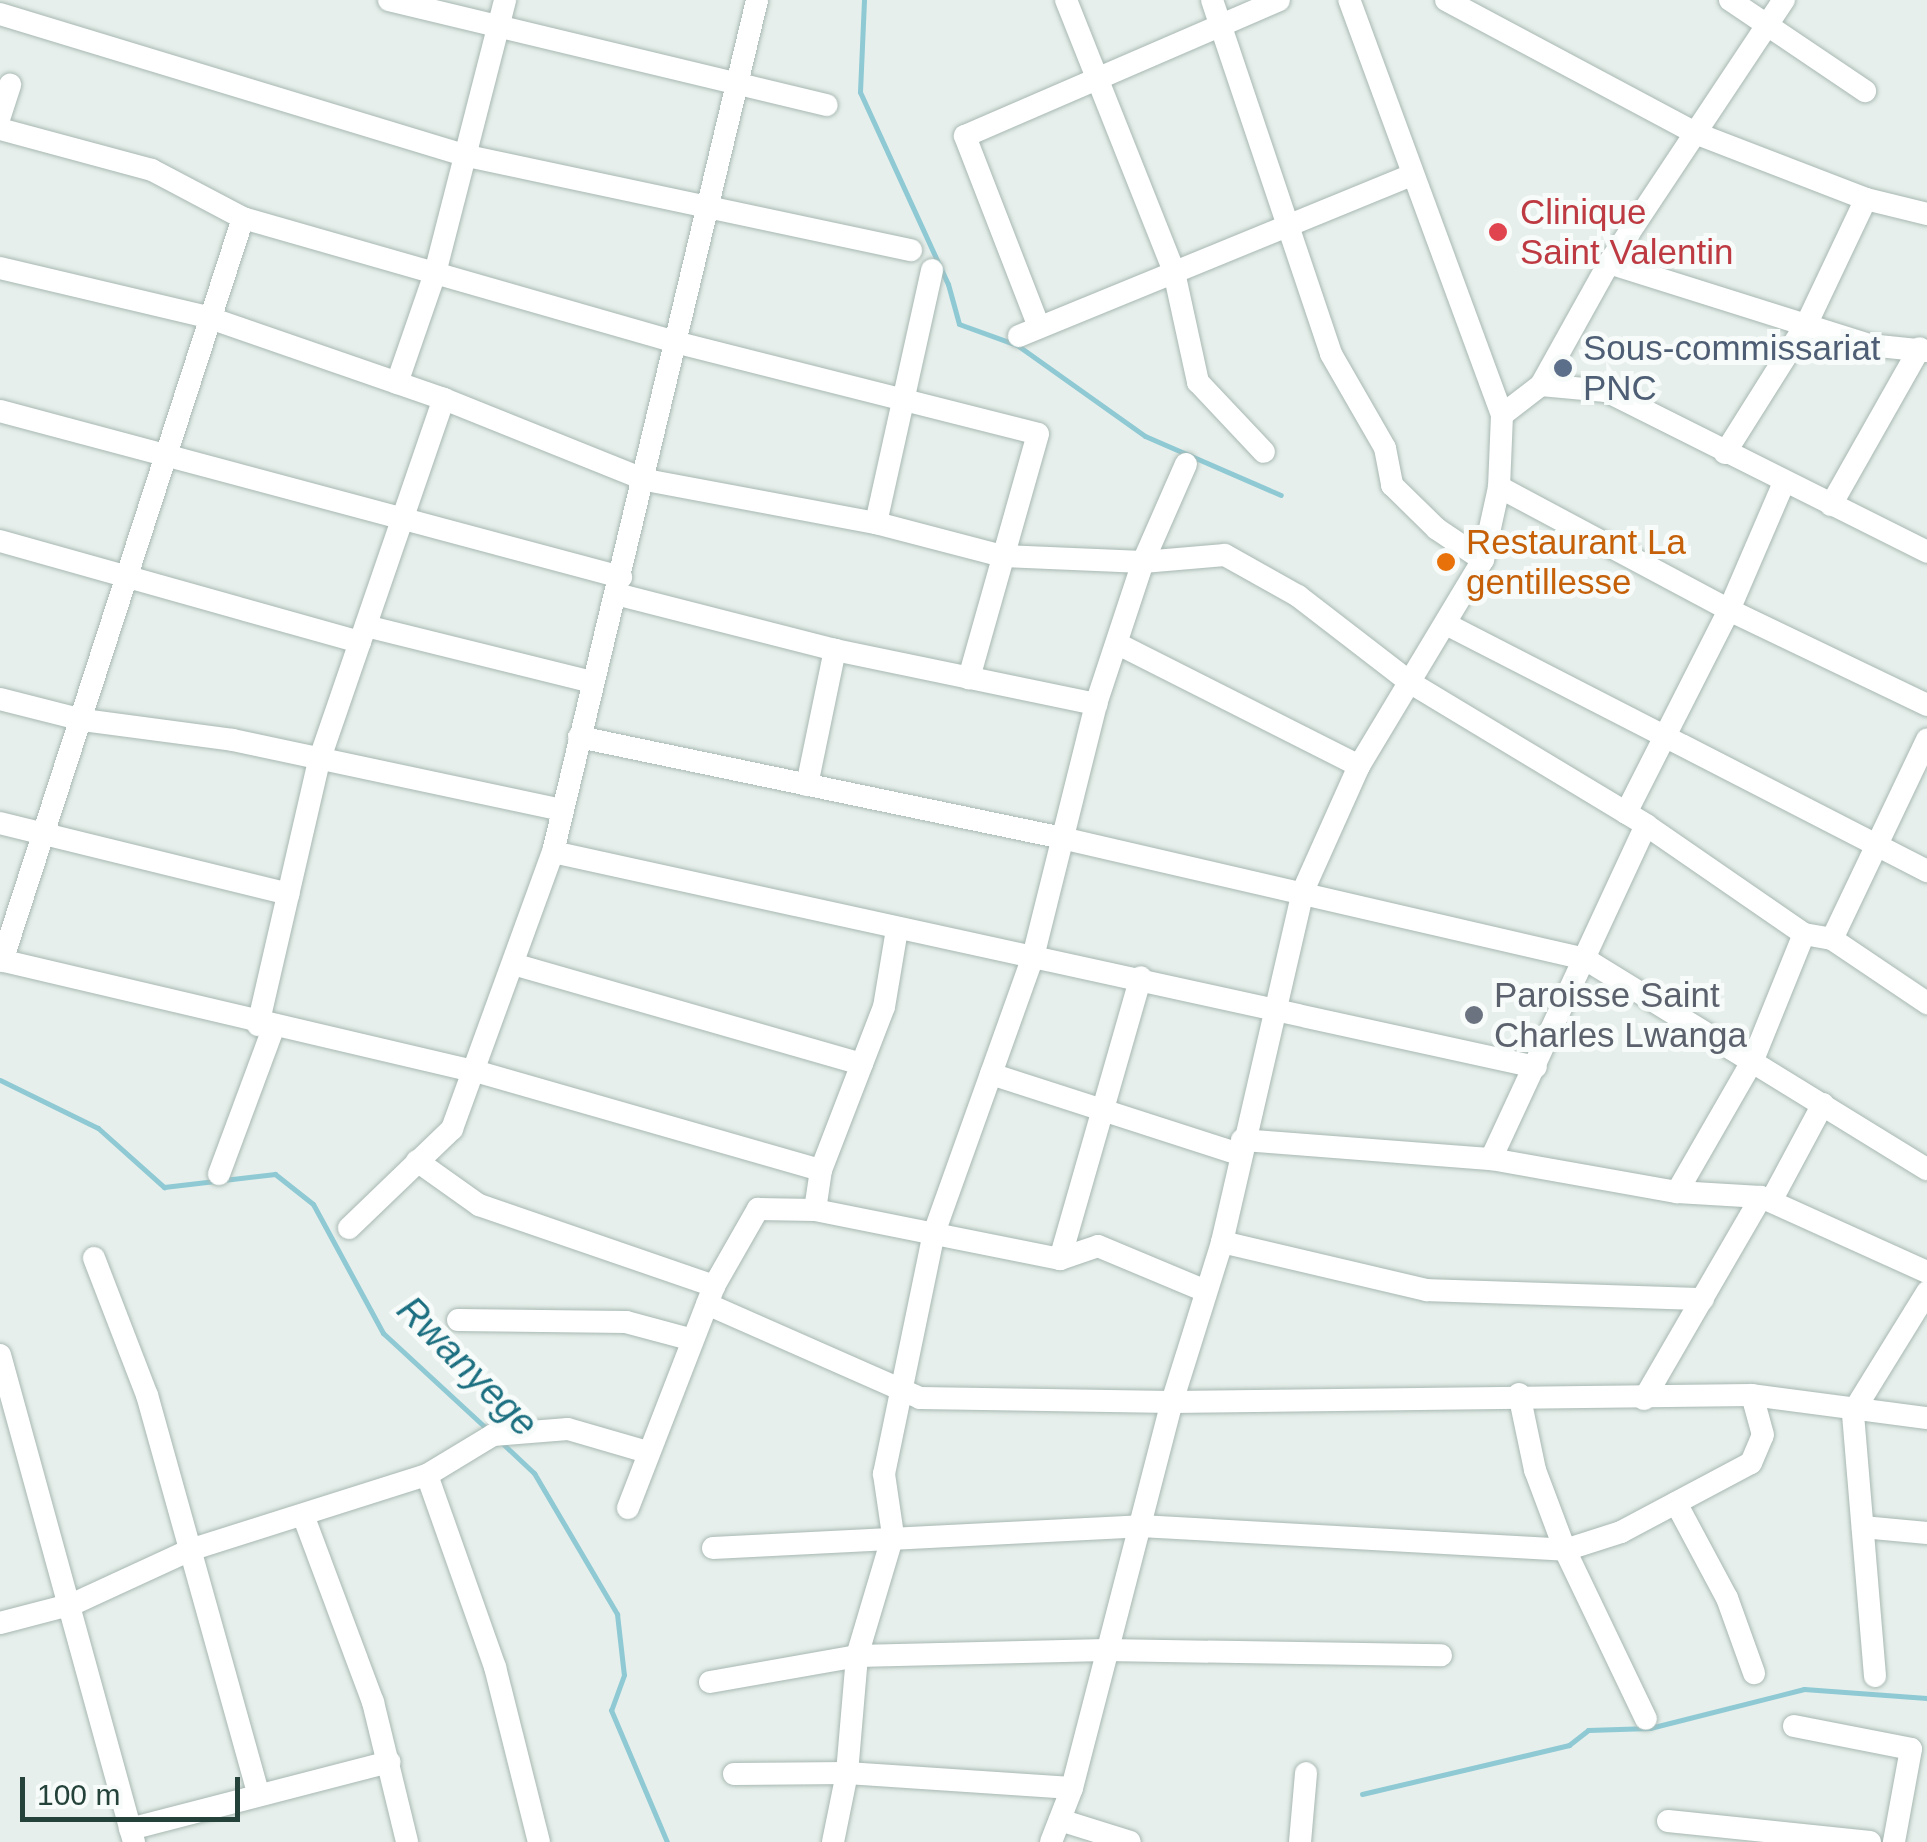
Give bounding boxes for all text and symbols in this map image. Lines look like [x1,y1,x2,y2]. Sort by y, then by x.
place label: Clinique Saint Valentin [1520,191,1733,273]
marker: Clinique Saint Valentin [1485,219,1511,245]
place label: Sous-commissariat PNC [1583,327,1881,409]
marker: Sous-commissariat PNC [1552,357,1574,379]
place label: Restaurant La gentillesse [1466,521,1686,603]
marker: Restaurant La gentillesse [1435,551,1457,573]
place label: Paroisse Saint Charles Lwanga [1494,974,1747,1056]
marker: Paroisse Saint Charles Lwanga [1463,1004,1485,1026]
water label: Rwanyege [387,1287,547,1447]
scale bar [25,1757,245,1819]
text: 100 m [37,1778,120,1811]

